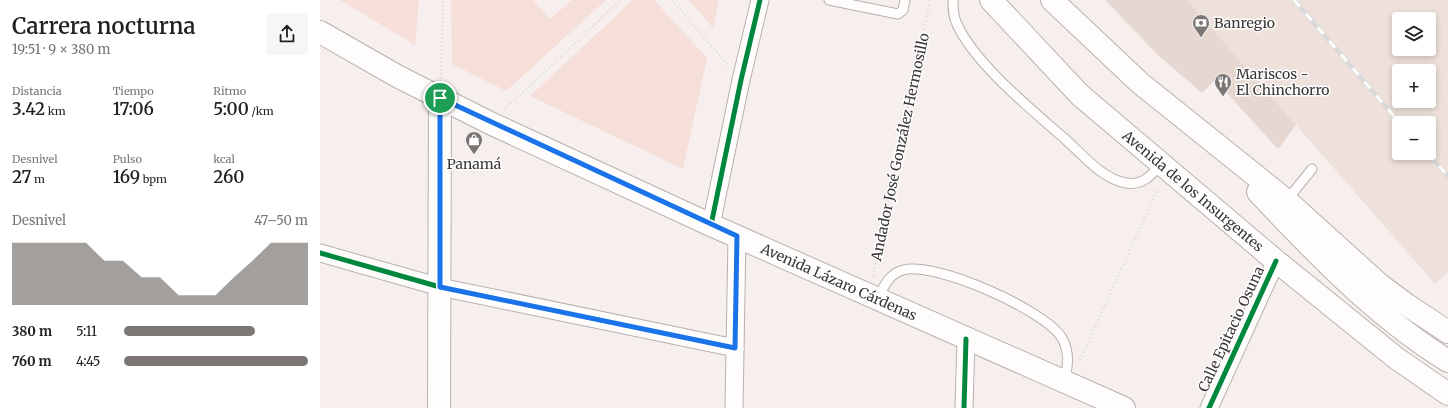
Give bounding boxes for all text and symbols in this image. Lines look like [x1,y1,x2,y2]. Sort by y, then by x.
text: Carrera nocturna [12,12,196,40]
map controls [1392,12,1436,160]
button: layers [1392,12,1436,56]
button: share [266,13,308,55]
bank icon: Banregio [1191,13,1211,38]
place label: Banregio [1214,14,1275,32]
street label: Andador José González Hermosillo [867,31,933,264]
text: 19:51 · 9 × 380 m [12,41,110,58]
button: + [1392,64,1436,108]
place label: Mariscos - El Chinchorro [1236,65,1330,99]
restaurant icon: Mariscos - El Chinchorro [1213,72,1233,97]
pin [423,81,457,115]
text: Distancia [12,84,62,98]
text: Tiempo [113,84,154,98]
text: Ritmo [213,84,246,98]
icon: arrive [429,87,451,109]
text: 3.42 [12,98,45,120]
text: 17:06 [113,98,154,120]
text: 5:00 [213,98,249,120]
text: km [45,104,66,118]
text: /km [249,104,274,118]
button: − [1392,116,1436,160]
street label: Avenida de los Insurgentes [1118,126,1267,256]
shop icon: Panamá [464,130,484,155]
text: Desnivel [12,152,58,166]
text: Pulso [113,152,142,166]
text: kcal [213,152,235,166]
place label: Panamá [447,155,502,173]
text: 27 [12,166,31,188]
text: 169 [113,166,140,188]
text: 260 [213,166,244,188]
text: m [31,172,45,186]
text: bpm [140,172,167,186]
text: Desnivel [12,212,66,229]
text: 47–50 m [254,212,308,229]
street label: Avenida Lázaro Cárdenas [757,239,920,325]
street label: Calle Epitacio Osuna [1194,263,1268,395]
text: 380 m [12,323,52,340]
text: 5:11 [76,323,97,340]
text: 760 m [12,353,52,370]
text: 4:45 [76,353,100,370]

